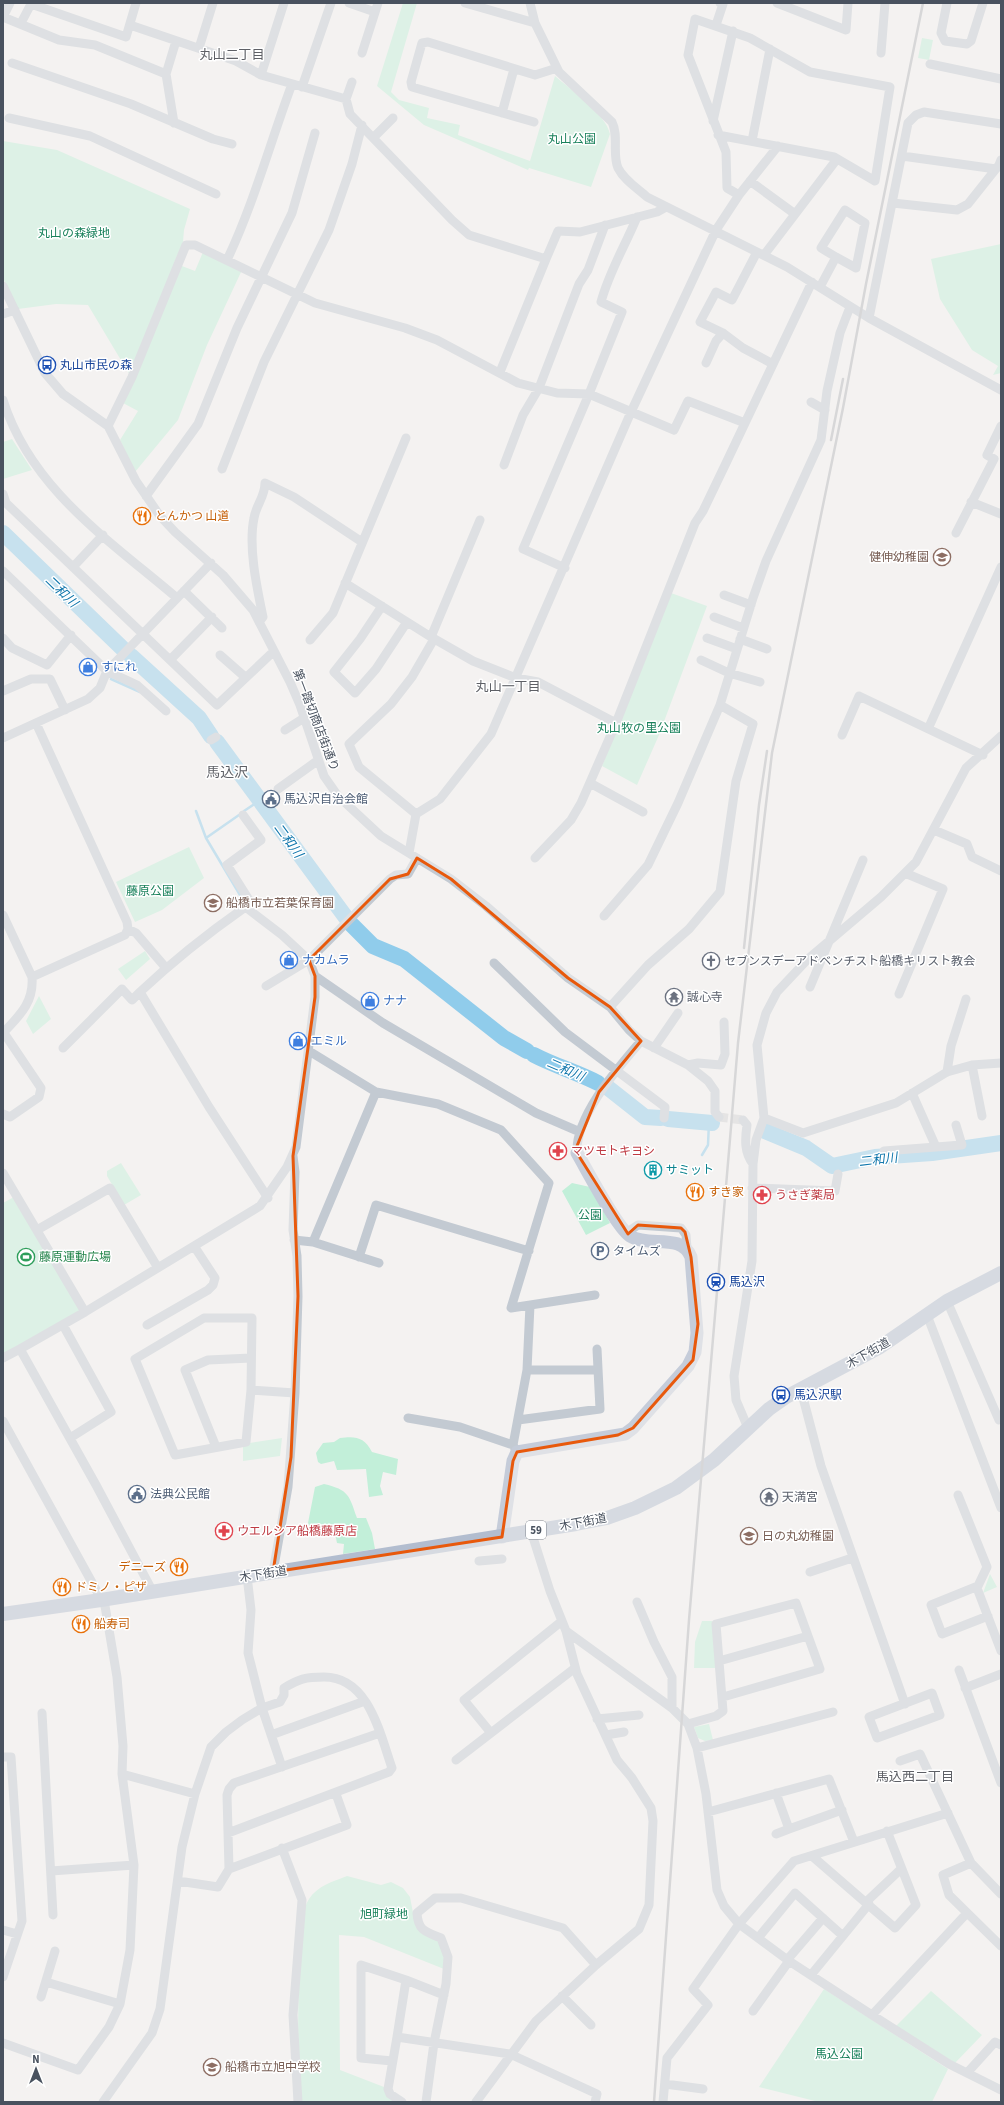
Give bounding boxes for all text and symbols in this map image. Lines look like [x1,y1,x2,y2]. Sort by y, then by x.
district label: 丸山二丁目 [199,46,265,64]
park label: 丸山公園 [548,131,596,148]
park label: 丸山の森緑地 [38,225,110,242]
bus stop icon: 丸山市民の森 [37,355,57,375]
place label: 丸山市民の森 [60,357,132,374]
restaurant icon: とんかつ 山道 [132,506,152,526]
place label: とんかつ 山道 [155,508,229,525]
school or university icon: 健伸幼稚園 [932,547,952,567]
place label: 健伸幼稚園 [869,549,929,566]
water label: 二和川 [41,572,83,613]
shop icon: すにれ [78,657,98,677]
place label: すにれ [101,659,137,676]
street label: 第一踏切商店街通り [288,667,343,774]
district label: 丸山一丁目 [475,678,541,696]
park label: 丸山牧の里公園 [597,720,681,737]
district label: 馬込沢 [206,763,248,783]
public building icon: 馬込沢自治会館 [261,789,281,809]
place label: 馬込沢自治会館 [284,791,368,808]
water label: 二和川 [269,820,308,863]
park label: 藤原公園 [126,883,174,900]
school or university icon: 船橋市立若葉保育園 [203,893,223,913]
place label: 船橋市立若葉保育園 [226,895,334,912]
shop icon: ナカムラ [279,950,299,970]
church icon: セブンスデーアドベンチスト船橋キリスト教会 [701,951,721,971]
place label: ナカムラ [302,952,349,969]
place label: セブンスデーアドベンチスト船橋キリスト教会 [724,953,975,970]
temple icon: 誠心寺 [664,987,684,1007]
place label: 誠心寺 [687,989,723,1006]
shop icon: ナナ [360,991,380,1011]
place label: ナナ [383,993,407,1010]
shop icon: エミル [288,1031,308,1051]
place label: エミル [311,1033,347,1050]
water label: 二和川 [544,1054,589,1087]
pharmacy icon: マツモトキヨシ [548,1141,568,1161]
place label: マツモトキヨシ [571,1143,655,1160]
water label: 二和川 [858,1148,901,1171]
building icon: サミット [643,1160,663,1180]
place label: サミット [666,1162,714,1179]
restaurant icon: すき家 [685,1182,705,1202]
place label: すき家 [708,1184,744,1201]
pharmacy icon: うさぎ薬局 [752,1185,772,1205]
place label: うさぎ薬局 [775,1187,835,1204]
park label: 公園 [578,1207,602,1224]
parking icon: タイムズ [590,1241,610,1261]
place label: タイムズ [613,1243,661,1260]
sports icon: 藤原運動広場 [16,1247,36,1267]
place label: 藤原運動広場 [39,1249,111,1266]
station icon: 馬込沢 [706,1272,726,1292]
place label: 馬込沢 [729,1274,765,1291]
street label: 木下街道 [843,1334,893,1373]
bus stop icon: 馬込沢駅 [771,1385,791,1405]
place label: 馬込沢駅 [794,1387,842,1404]
public building icon: 法典公民館 [127,1484,147,1504]
place label: 法典公民館 [150,1486,210,1503]
temple icon: 天満宮 [759,1487,779,1507]
place label: 天満宮 [782,1489,818,1506]
street label: 木下街道 [558,1510,608,1535]
pharmacy icon: ウエルシア船橋藤原店 [214,1521,234,1541]
road number: 59 [526,1521,546,1539]
place label: ウエルシア船橋藤原店 [237,1523,357,1540]
school or university icon: 日の丸幼稚園 [739,1526,759,1546]
place label: 日の丸幼稚園 [762,1528,834,1545]
restaurant icon: デニーズ [169,1557,189,1577]
place label: デニーズ [119,1559,166,1576]
street label: 木下街道 [238,1562,288,1587]
restaurant icon: ドミノ・ピザ [52,1577,72,1597]
place label: ドミノ・ピザ [75,1579,147,1596]
restaurant icon: 船寿司 [71,1614,91,1634]
place label: 船寿司 [94,1616,130,1633]
district label: 馬込西二丁目 [876,1768,954,1786]
park label: 旭町緑地 [360,1906,408,1923]
park label: 馬込公園 [815,2046,863,2063]
north arrow [16,2049,56,2089]
text: N [32,2052,40,2067]
school or university icon: 船橋市立旭中学校 [202,2057,222,2077]
place label: 船橋市立旭中学校 [225,2059,321,2076]

